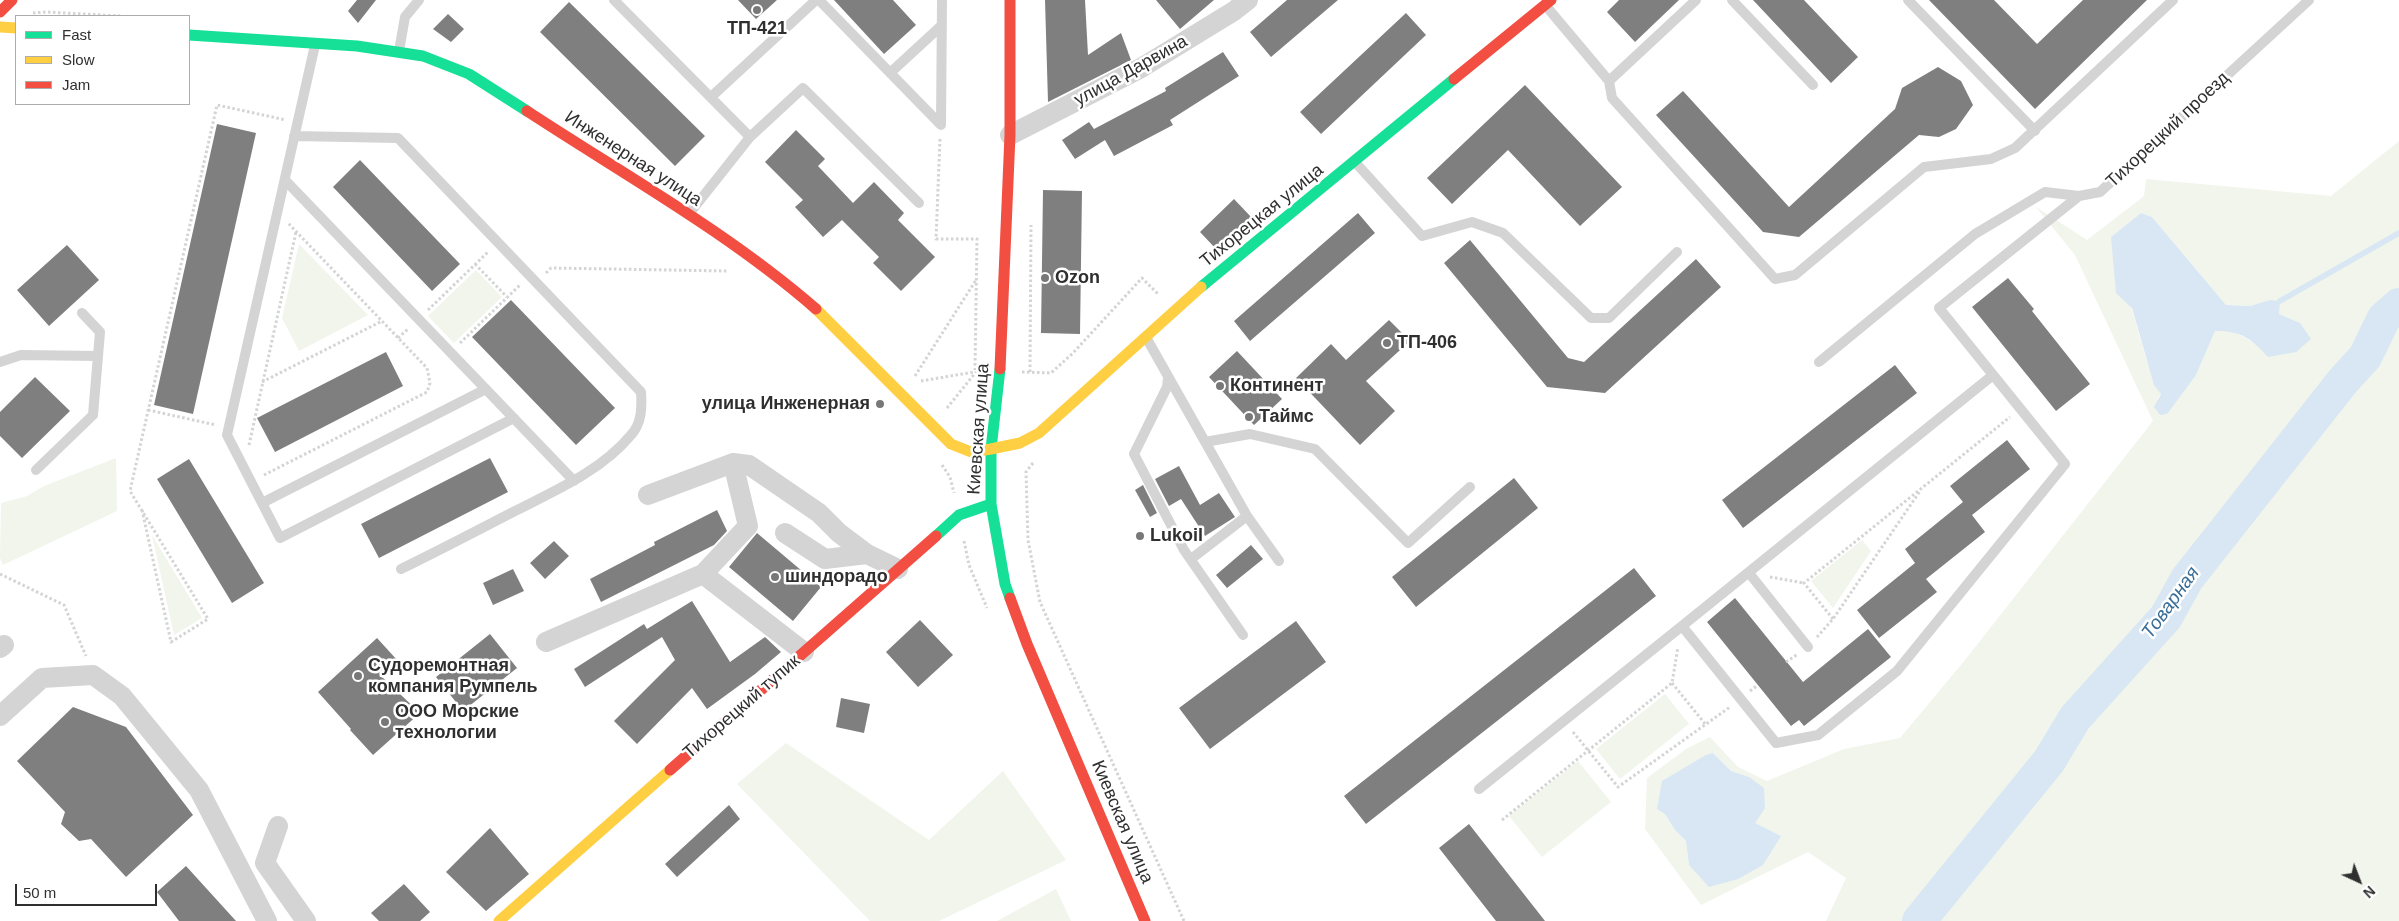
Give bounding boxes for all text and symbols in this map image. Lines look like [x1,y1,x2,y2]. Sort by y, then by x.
marker: ТП-421 [751,4,763,16]
legend [15,15,190,105]
place label: ТП-421 [727,18,787,40]
text: Fast [62,26,91,43]
street label: улица Дарвина [1071,31,1191,111]
text: Slow [62,51,95,68]
street label: Тихорецкий проезд [2102,67,2234,193]
text: Jam [62,76,90,93]
street label: Инженерная улица [560,107,706,211]
street label: Тихорецкая улица [1196,160,1328,272]
place label: Ozon [1055,267,1100,289]
marker: Ozon [1039,272,1051,284]
place label: ТП-406 [1397,332,1457,354]
marker: ТП-406 [1381,337,1393,349]
street label: Киевская улица [964,363,994,495]
place label: Континент [1230,375,1323,397]
marker: Континент [1214,380,1226,392]
place label: улица Инженерная [702,393,870,415]
marker: улица Инженерная [874,398,886,410]
place label: Таймс [1259,406,1314,428]
marker: Таймс [1243,411,1255,423]
place label: Lukoil [1150,525,1203,547]
marker: Lukoil [1134,530,1146,542]
water label: Товарная [2137,563,2205,643]
place label: шиндорадо [785,566,888,588]
marker: шиндорадо [769,571,781,583]
street label: Тихорецкий тупик [679,650,805,764]
place label: Судоремонтная компания Румпель [368,655,538,698]
marker: Судоремонтная компания Румпель [352,670,364,682]
place label: ООО Морские технологии [395,701,519,744]
marker: ООО Морские технологии [379,716,391,728]
street label: Киевская улица [1086,757,1158,887]
north arrow [2334,856,2384,906]
scale bar [18,874,160,906]
text: N [2360,883,2378,901]
text: 50 m [23,884,56,901]

